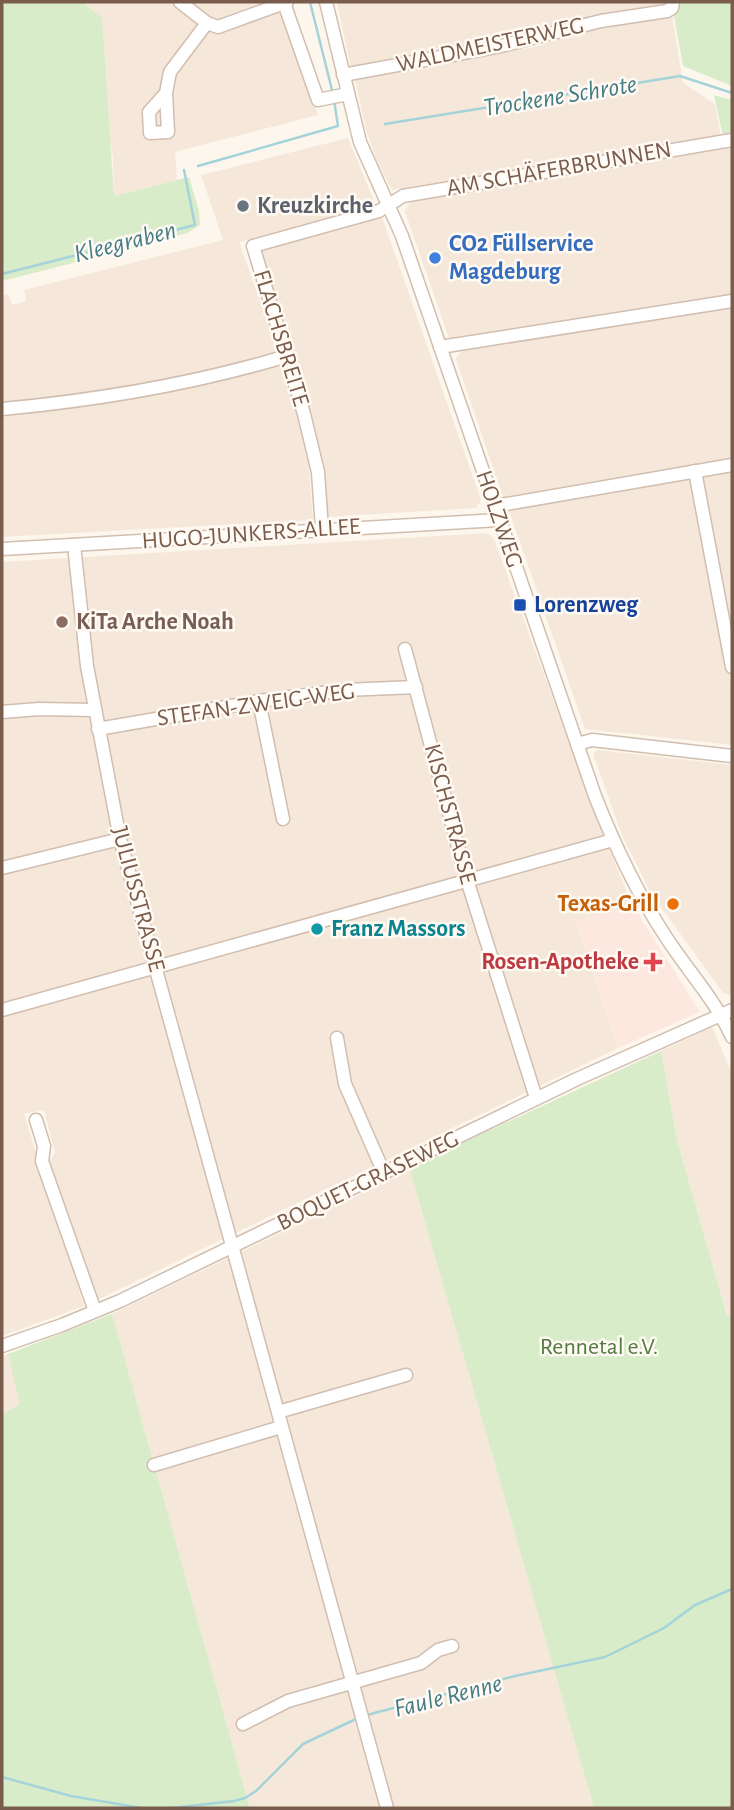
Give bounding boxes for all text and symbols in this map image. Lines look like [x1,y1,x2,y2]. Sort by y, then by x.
street label: WALDMEISTERWEG [394,13,586,77]
water label: Trockene Schrote [481,71,639,121]
street label: AM SCHÄFERBRUNNEN [445,136,673,201]
place label: Kreuzkirche [257,194,373,218]
marker: Kreuzkirche [235,198,251,214]
water label: Kleegraben [71,217,179,267]
place label: CO2 Füllservice Magdeburg [449,232,594,284]
marker: CO2 Füllservice Magdeburg [427,250,443,266]
street label: FLACHSBREITE [249,267,313,410]
street label: HOLZWEG [471,467,527,571]
street label: HUGO-JUNKERS-ALLEE [141,514,362,554]
place label: Lorenzweg [534,593,639,617]
marker: Lorenzweg [512,597,528,613]
place label: KiTa Arche Noah [76,610,234,634]
marker: KiTa Arche Noah [54,614,70,630]
street label: STEFAN-ZWEIG-WEG [156,679,356,731]
street label: KISCHSTRASSE [420,741,480,887]
street label: JULIUSSTRASSE [107,824,169,975]
place label: Texas-Grill [557,892,659,916]
marker: Texas-Grill [665,896,681,912]
place label: Franz Massors [331,917,466,941]
marker: Franz Massors [309,921,325,937]
place label: Rosen-Apotheke [481,950,639,974]
marker: Rosen-Apotheke [645,954,661,970]
street label: BOQUET-GRASEWEG [273,1127,463,1235]
park label: Rennetal e.V. [540,1335,658,1359]
water label: Faule Renne [391,1670,505,1722]

